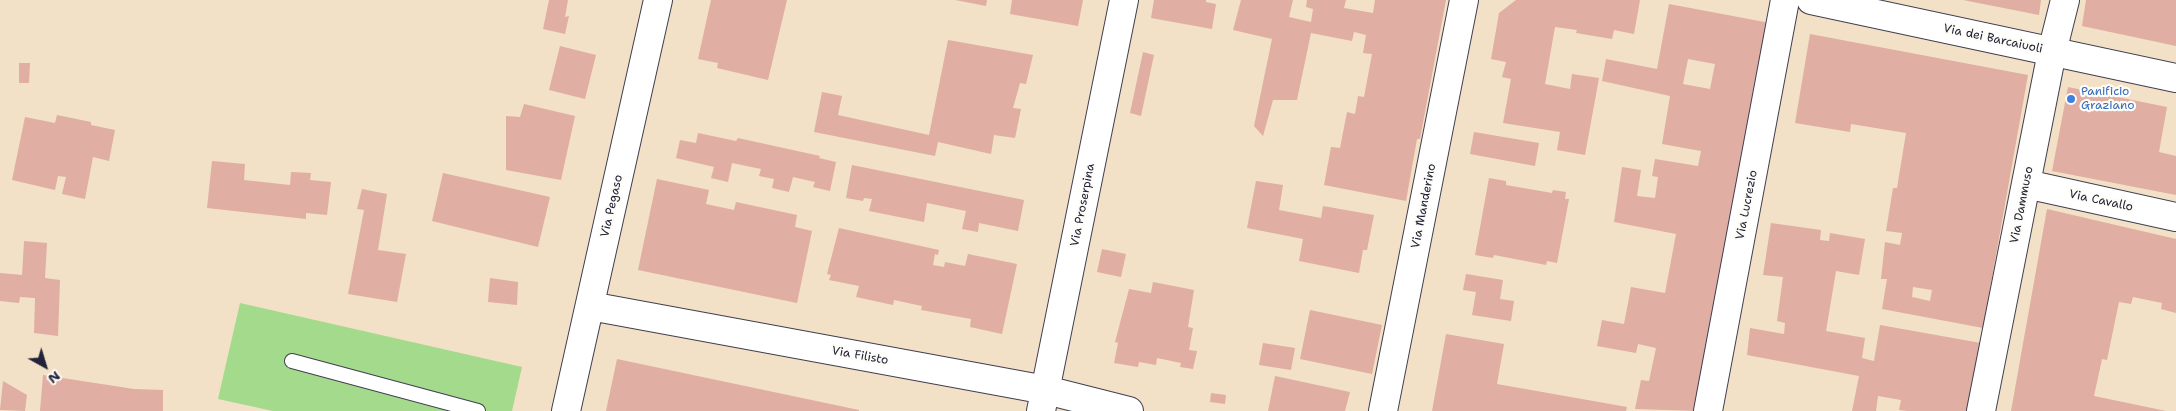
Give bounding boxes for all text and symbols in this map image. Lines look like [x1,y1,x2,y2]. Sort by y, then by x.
street label: Via dei Barcaiuoli [1942,21,2044,57]
place label: Panificio Graziano [2081,85,2134,113]
marker: Panificio Graziano [2065,93,2077,105]
street label: Via Proserpina [1068,162,1098,248]
street label: Via Manderino [1409,162,1439,250]
street label: Via Dammuso [2007,165,2037,245]
street label: Via Lucrezio [1733,169,1761,241]
street label: Via Pegaso [598,173,626,239]
street label: Via Cavallo [2068,187,2134,215]
north arrow [20,341,70,391]
street label: Via Filisto [831,344,889,368]
text: N [44,367,64,388]

